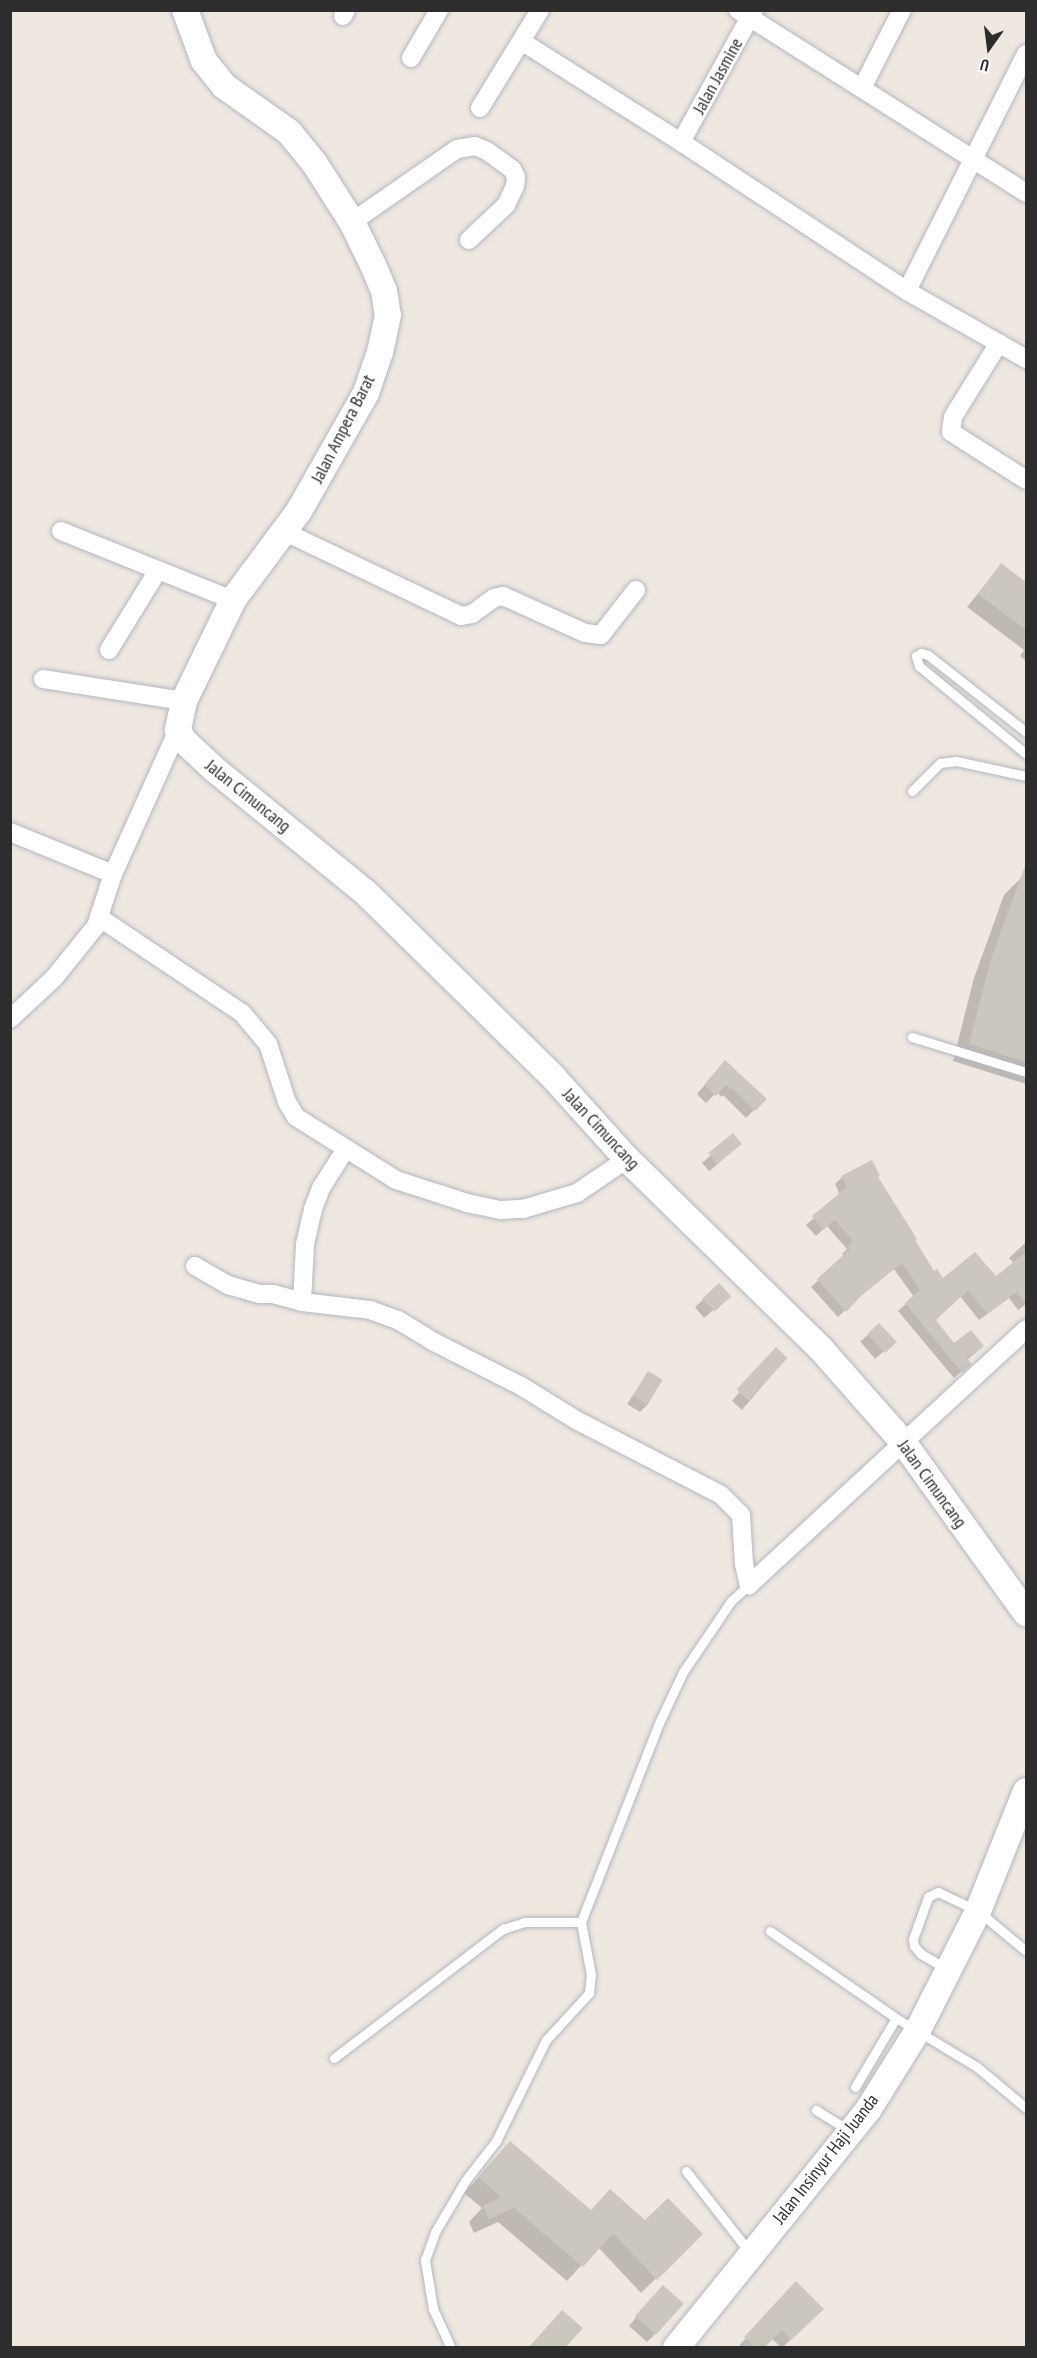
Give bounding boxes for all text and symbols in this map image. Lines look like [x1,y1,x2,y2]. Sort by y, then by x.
north arrow [959,18,1019,78]
street label: Jalan Jasmine [688,34,748,118]
text: U [978,55,991,76]
street label: Jalan Ampera Barat [306,371,380,487]
street label: Jalan Cimuncang [201,755,295,837]
street label: Jalan Cimuncang [558,1084,644,1174]
street label: Jalan Cimuncang [893,1436,971,1532]
street label: Jalan Insinyur Haji Juanda [769,2090,883,2228]

